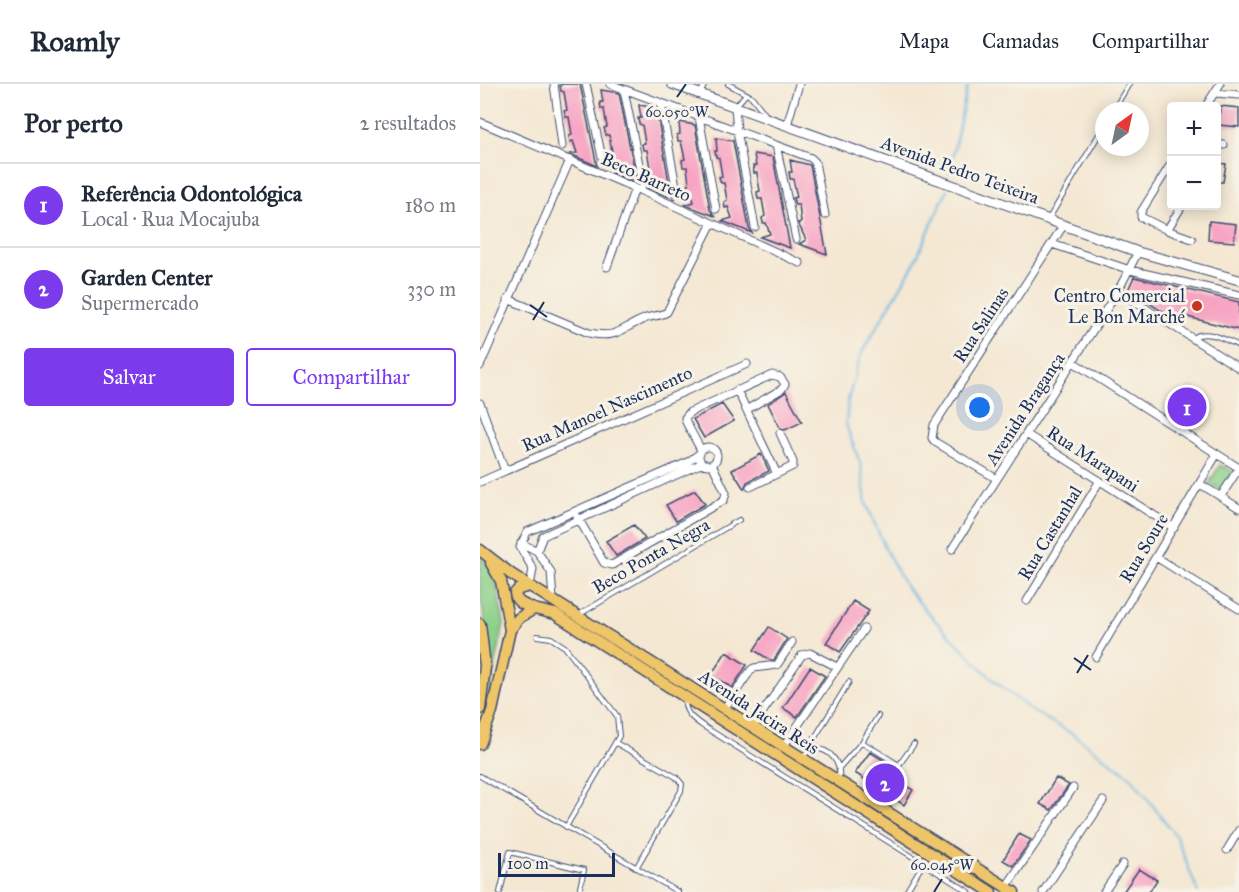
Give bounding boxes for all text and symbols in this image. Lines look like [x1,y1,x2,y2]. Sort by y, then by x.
text: Roamly [30,24,119,59]
text: Mapa [899,28,949,54]
text: Camadas [982,28,1059,54]
text: Compartilhar [1092,28,1209,54]
north arrow [1095,102,1149,156]
map controls [1167,102,1221,210]
button: + [1167,102,1221,156]
text: 60.050°W [645,103,710,121]
text: Por perto [24,107,123,139]
text: 2 resultados [360,111,456,135]
street label: Avenida Pedro Teixeira [877,131,1042,209]
street label: Beco Barreto [598,147,694,207]
button: − [1167,156,1221,210]
text: Referência Odontológica [81,180,302,207]
text: 1 [40,193,47,217]
text: 180 m [405,193,456,217]
text: Local · Rua Mocajuba [81,207,260,231]
text: Garden Center [81,264,213,291]
text: 2 [39,277,48,301]
text: 330 m [407,277,456,301]
street label: Rua Salinas [949,283,1013,367]
place label: Centro Comercial Le Bon Marché [1054,285,1186,328]
text: Supermercado [81,291,199,315]
marker: Centro Comercial Le Bon Marché [1190,299,1204,313]
button: Salvar [24,348,234,406]
button: Compartilhar [246,348,456,406]
street label: Avenida Bragança [980,348,1071,471]
street label: Rua Manoel Nascimento [518,361,696,457]
pin: 1 [1168,384,1206,430]
your location [965,393,994,422]
street label: Rua Marapani [1043,421,1143,497]
street label: Rua Castanhal [1013,482,1087,584]
street label: Rua Soure [1115,509,1173,587]
street label: Beco Ponta Negra [588,513,714,599]
street label: Avenida Jacira Reis [693,664,823,760]
pin: 2 [866,760,904,806]
scale bar [498,850,615,878]
text: 100 m [507,854,549,873]
text: 60.045°W [910,856,974,874]

